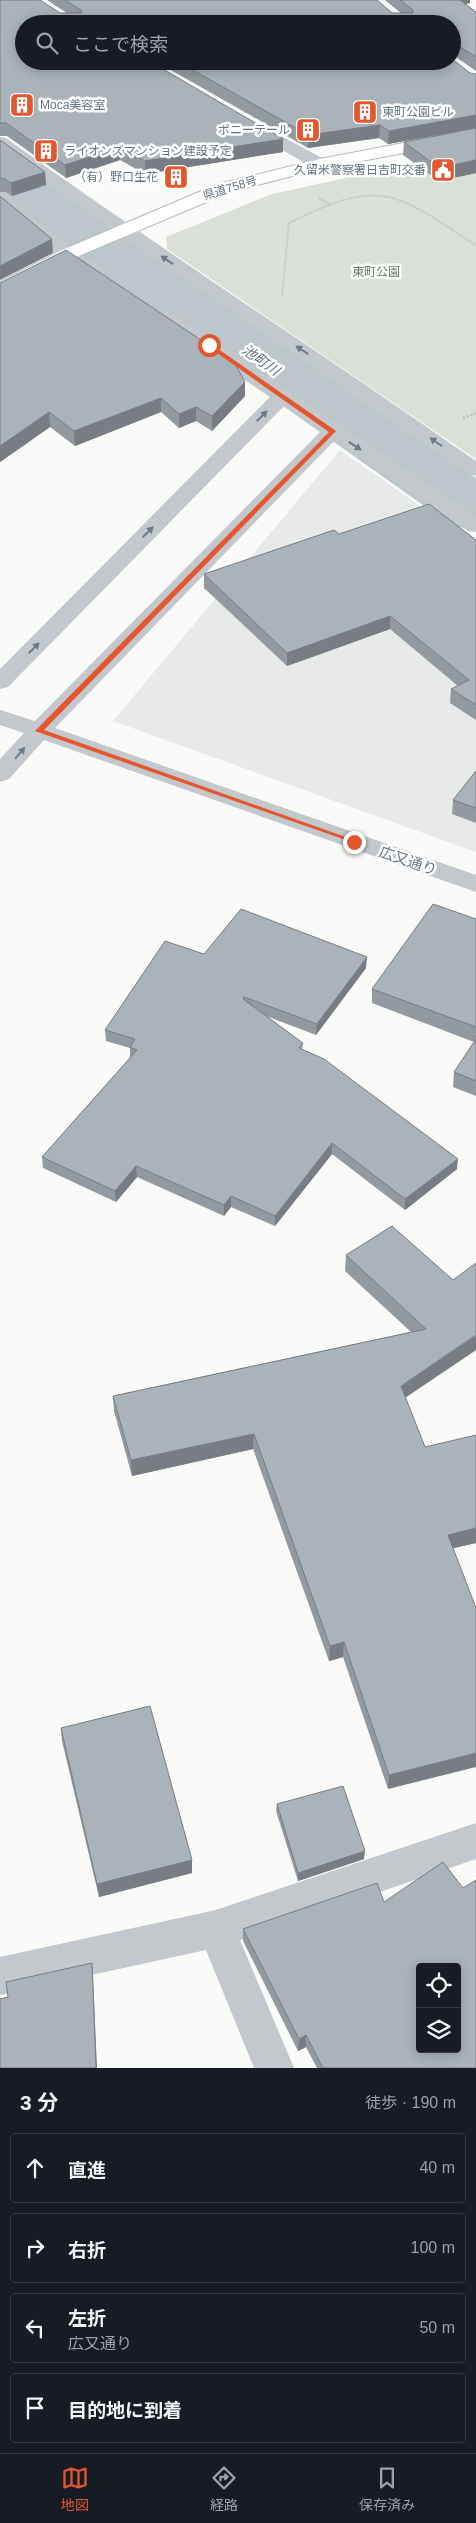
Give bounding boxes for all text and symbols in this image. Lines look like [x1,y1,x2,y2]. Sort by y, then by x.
search box [15,15,461,70]
icon: search [33,29,61,57]
text: ここで検索 [73,34,168,55]
building icon: Moca美容室 [9,92,35,118]
place label: Moca美容室 [40,98,105,112]
building icon: 東町公園ビル [352,99,378,125]
place label: 東町公園ビル [382,105,454,119]
building icon: ポニーテール [295,117,321,143]
place label: ポニーテール [218,123,290,137]
building icon: ライオンズマンション建設予定 [33,138,59,164]
place label: ライオンズマンション建設予定 [64,144,232,158]
public building icon: 久留米警察署日吉町交番 [430,157,456,183]
place label: 久留米警察署日吉町交番 [294,163,426,177]
building icon: （有）野口生花 [163,164,189,190]
place label: （有）野口生花 [74,170,158,184]
street label: 県道758号 [201,173,259,203]
one-way arrow [160,255,174,265]
park label: 東町公園 [352,265,400,279]
route start [198,334,221,357]
water label: 池町川 [239,341,284,380]
one-way arrow [296,345,309,355]
one-way arrow [256,410,268,422]
one-way arrow [429,437,443,447]
one-way arrow [349,441,362,451]
one-way arrow [142,526,154,538]
one-way arrow [28,642,40,654]
one-way arrow [14,747,26,759]
route end [343,831,366,854]
street label: 広又通り [377,843,439,878]
map controls [416,1963,461,2053]
button: locate [416,1963,461,2008]
button: layers [416,2008,461,2053]
text: 3 分 [20,2091,59,2114]
text: 徒歩 · 190 m [365,2094,456,2111]
icon: ahead [21,2154,49,2182]
text: 40 m [419,2159,455,2176]
text: 直進 [68,2160,106,2181]
icon: right [21,2234,49,2262]
text: 100 m [411,2239,455,2256]
text: 右折 [68,2240,106,2261]
text: 左折 [68,2308,106,2329]
icon: left [21,2314,49,2342]
text: 50 m [419,2319,455,2336]
text: 広又通り [68,2335,132,2352]
icon: arrive [21,2394,49,2422]
text: 目的地に到着 [68,2400,182,2421]
tab: 地図 [61,2464,89,2514]
tab: 経路 [210,2464,238,2514]
tab: 保存済み [359,2464,415,2514]

